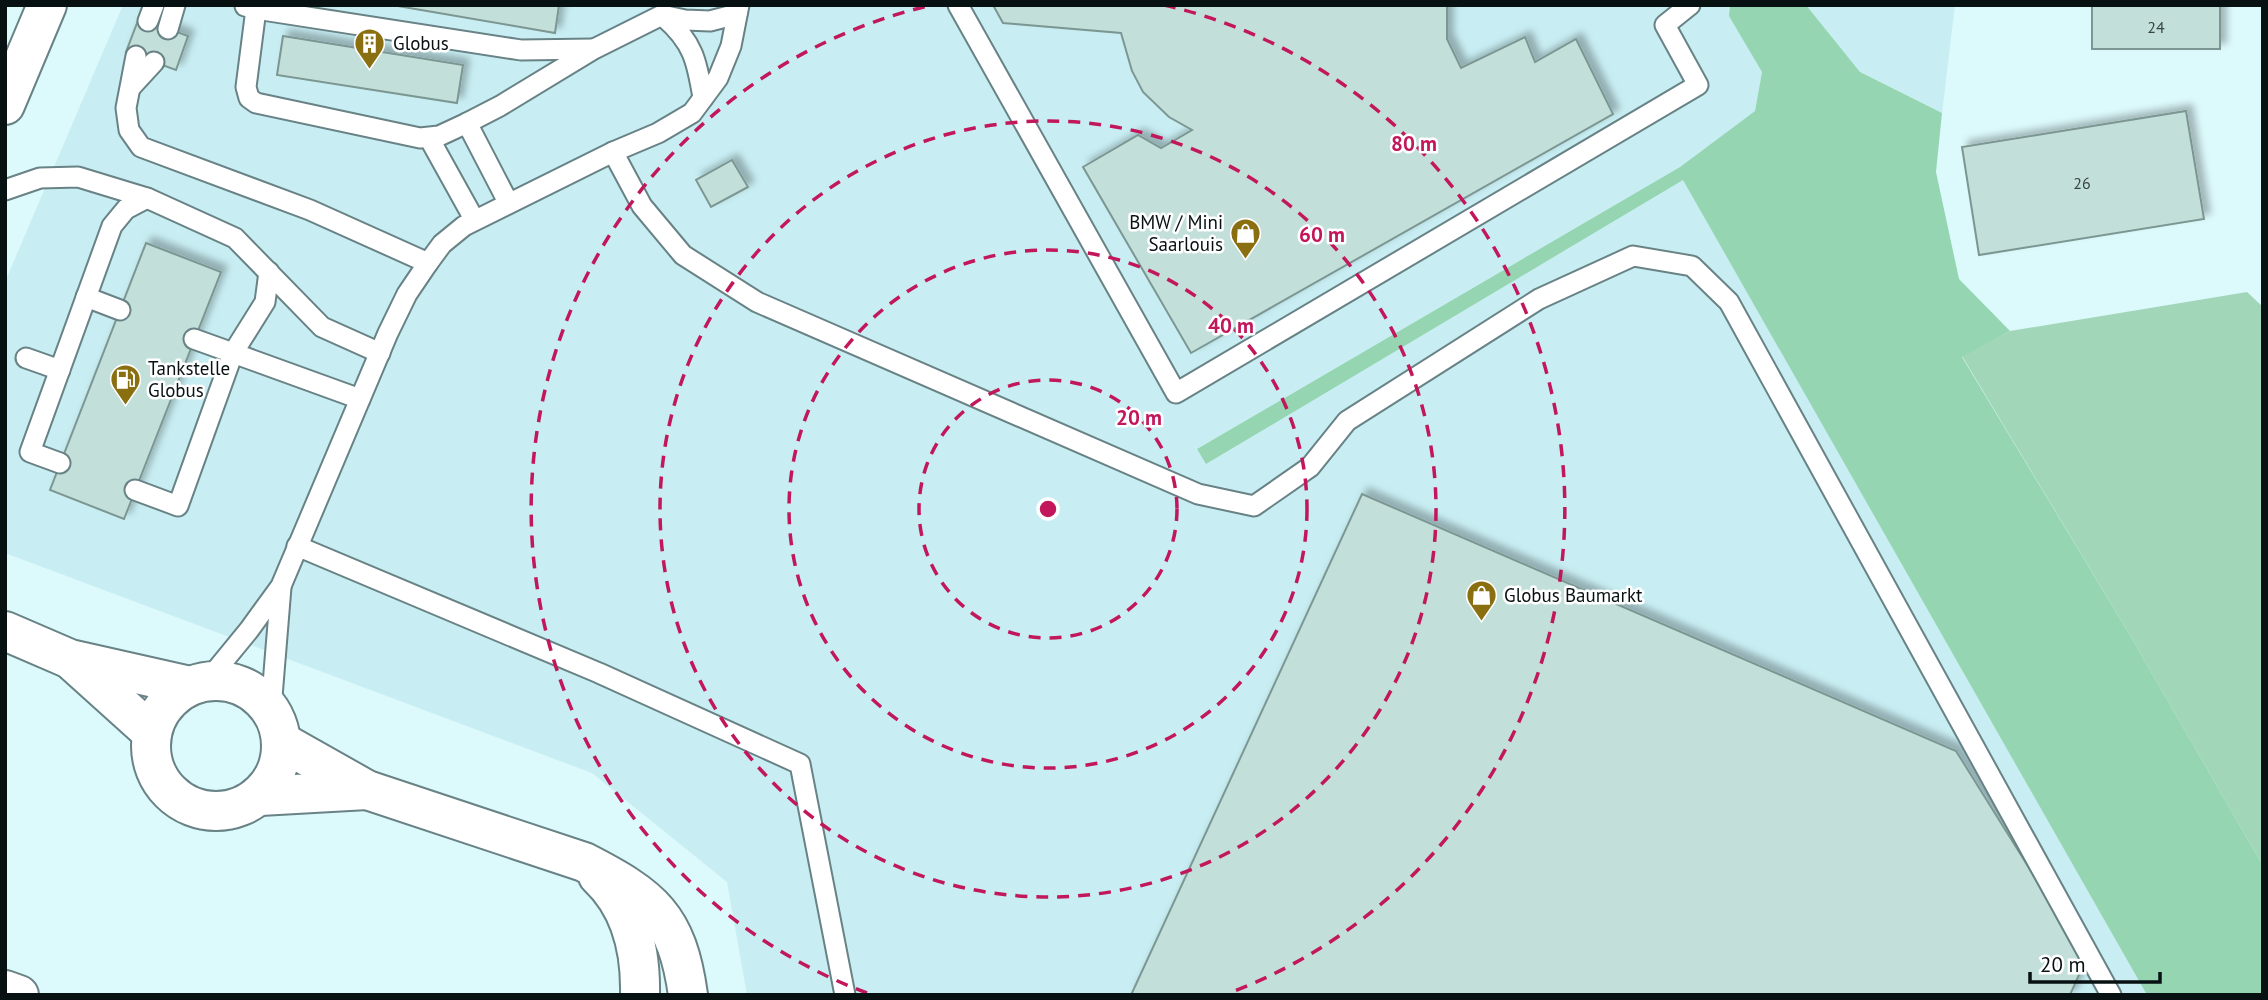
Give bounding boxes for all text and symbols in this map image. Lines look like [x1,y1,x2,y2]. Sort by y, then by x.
house number: 24 [2147,17,2165,37]
building icon: Globus [353,26,387,70]
place label: Globus [393,31,449,55]
text: 80 m [1391,130,1437,157]
house number: 26 [2073,173,2091,193]
place label: BMW / Mini Saarlouis [1129,210,1223,256]
shop icon: BMW / Mini Saarlouis [1229,216,1263,260]
text: 60 m [1299,221,1345,248]
text: 40 m [1208,312,1254,339]
place label: Tankstelle Globus [148,356,230,402]
fuel station icon: Tankstelle Globus [108,362,142,406]
text: 20 m [1116,404,1162,431]
centre of rings [1036,497,1060,521]
shop icon: Globus Baumarkt [1464,578,1498,622]
place label: Globus Baumarkt [1504,583,1643,607]
scale bar [2030,940,2160,984]
text: 20 m [2040,951,2086,978]

